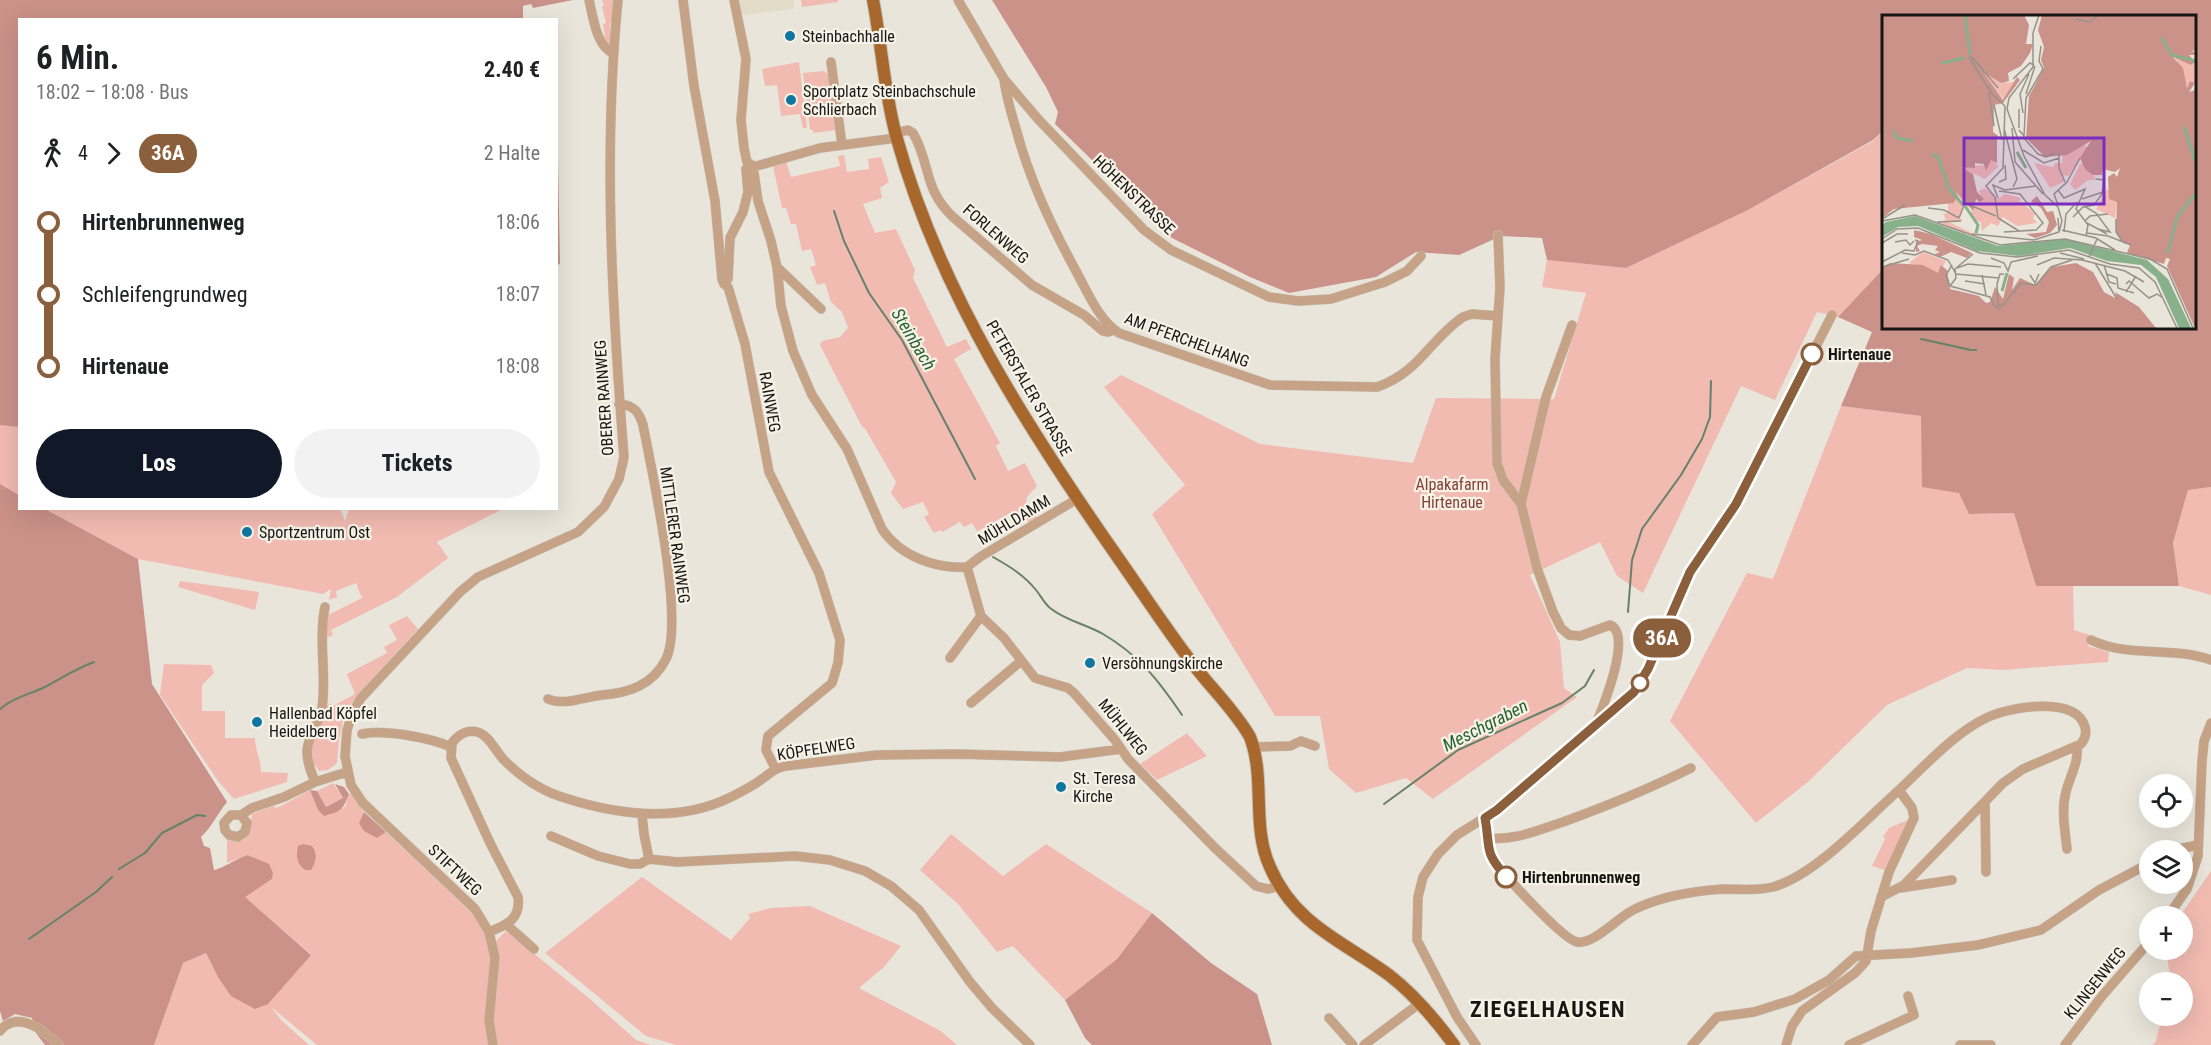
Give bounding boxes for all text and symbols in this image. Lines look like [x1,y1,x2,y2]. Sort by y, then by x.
inset map [1882,15,2196,328]
place label: Steinbachhalle [802,27,895,46]
marker: Steinbachhalle [783,29,797,43]
text: 6 Min. [36,38,119,77]
text: 2.40 € [484,57,540,82]
text: 18:02 – 18:08 · Bus [36,80,189,104]
place label: Sportplatz Steinbachschule Schlierbach [803,82,976,119]
marker: Sportplatz Steinbachschule Schlierbach [784,93,798,107]
icon: walk [36,137,69,170]
icon: forward [97,137,130,170]
text: 4 [78,141,88,165]
text: 36A [151,141,185,165]
text: 2 Halte [484,141,540,165]
street label: HÖHENSTRASSE [1089,151,1179,239]
street label: FORLENWEG [959,200,1033,268]
text: Hirtenbrunnenweg [82,210,245,235]
text: 18:06 [496,210,540,234]
text: Schleifengrundweg [82,282,248,307]
text: 18:07 [496,282,540,306]
water label: Steinbach [887,304,941,374]
street label: AM PFERCHELHANG [1122,309,1252,371]
street label: PETERSTALER STRASSE [982,317,1076,459]
street label: OBERER RAINWEG [590,339,618,457]
marker: Hirtenaue [1801,343,1823,365]
place label: Hirtenaue [1828,345,1891,364]
text: Hirtenaue [82,354,169,379]
text: 18:08 [496,354,540,378]
street label: RAINWEG [755,370,785,434]
button: Los [36,429,282,498]
button: Tickets [294,429,540,498]
street label: MITTLERER RAINWEG [656,465,694,605]
park label: Alpakafarm Hirtenaue [1416,475,1488,512]
street label: MÜHLDAMM [974,491,1054,549]
place label: Sportzentrum Ost [259,523,370,542]
marker: Sportzentrum Ost [240,525,254,539]
line badge: 36A [1628,618,1696,658]
text: 36A [1645,626,1679,650]
place label: Versöhnungskirche [1102,654,1223,673]
marker: Versöhnungskirche [1083,656,1097,670]
unlabelled marker [1631,674,1649,692]
street label: MÜHLWEG [1095,695,1151,759]
water label: Meschgraben [1439,695,1531,755]
place label: Hallenbad Köpfel Heidelberg [269,704,377,741]
marker: Hallenbad Köpfel Heidelberg [250,715,264,729]
street label: KÖPFELWEG [776,733,856,765]
place label: St. Teresa Kirche [1073,769,1136,806]
map controls [2139,774,2193,1026]
button: locate [2139,774,2193,828]
marker: St. Teresa Kirche [1054,780,1068,794]
street label: STIFTWEG [424,840,486,900]
button: layers [2139,840,2193,894]
marker: Hirtenbrunnenweg [1495,866,1517,888]
place label: Hirtenbrunnenweg [1522,868,1640,887]
button: + [2139,906,2193,960]
street label: KLINGENWEG [2060,943,2130,1023]
button: − [2139,972,2193,1026]
district label: ZIEGELHAUSEN [1470,997,1626,1022]

